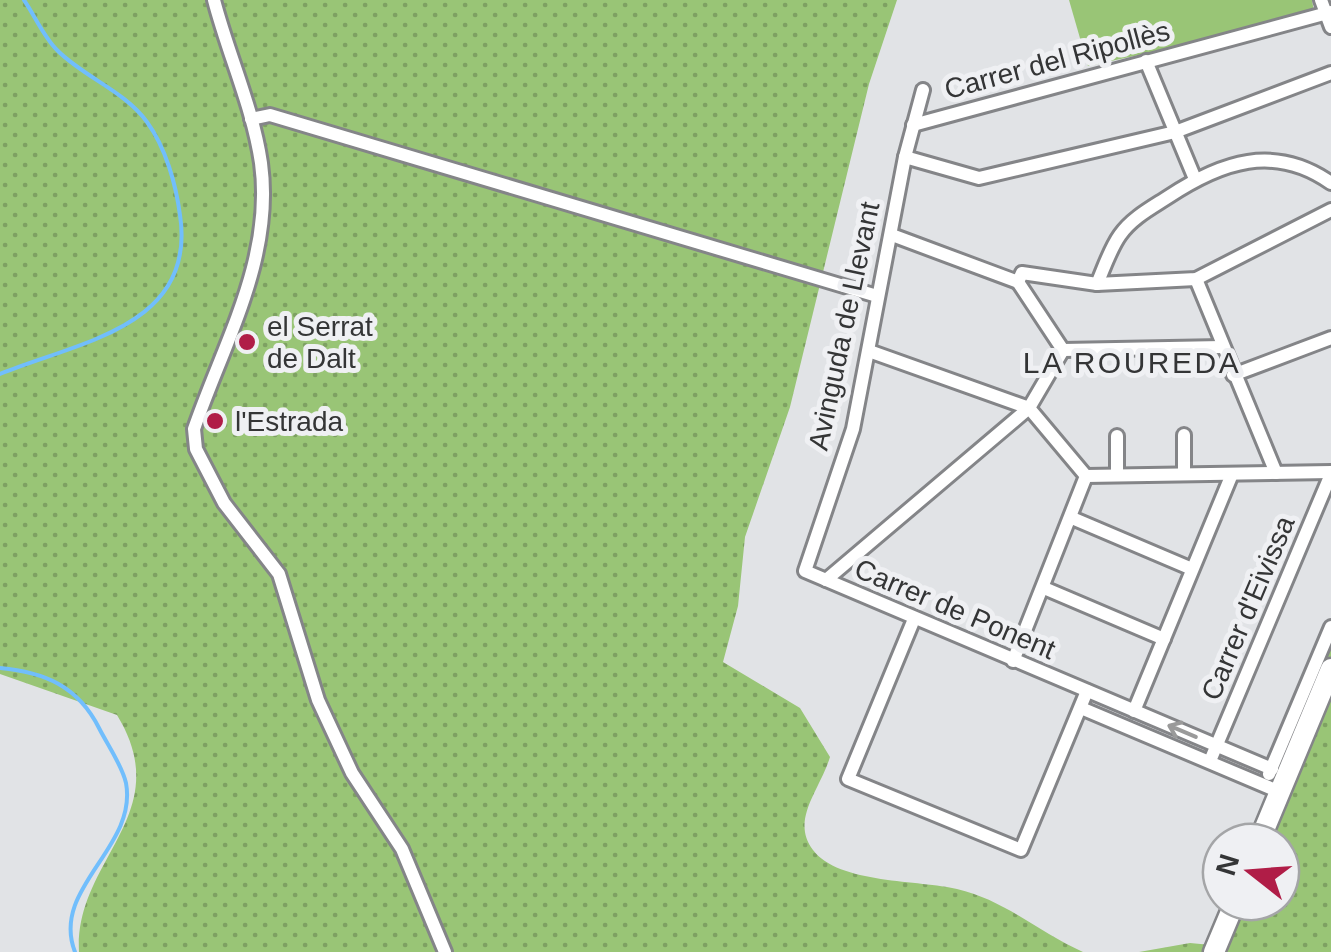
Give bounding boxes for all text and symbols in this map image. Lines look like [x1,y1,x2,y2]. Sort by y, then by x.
street label: Carrer del Ripollès [941,15,1173,105]
street label: Avinguda de Llevant [803,199,886,453]
place label: el Serrat de Dalt [267,311,373,374]
marker: el Serrat de Dalt [236,331,258,353]
district label: LA ROUREDA [1023,346,1241,379]
place label: l'Estrada [235,406,343,437]
marker: l'Estrada [204,410,226,432]
street label: Carrer d'Eivissa [1195,511,1301,705]
street label: Carrer de Ponent [850,553,1060,665]
one-way arrow [1167,721,1197,739]
north arrow [1201,822,1301,922]
text: N [1210,851,1245,879]

